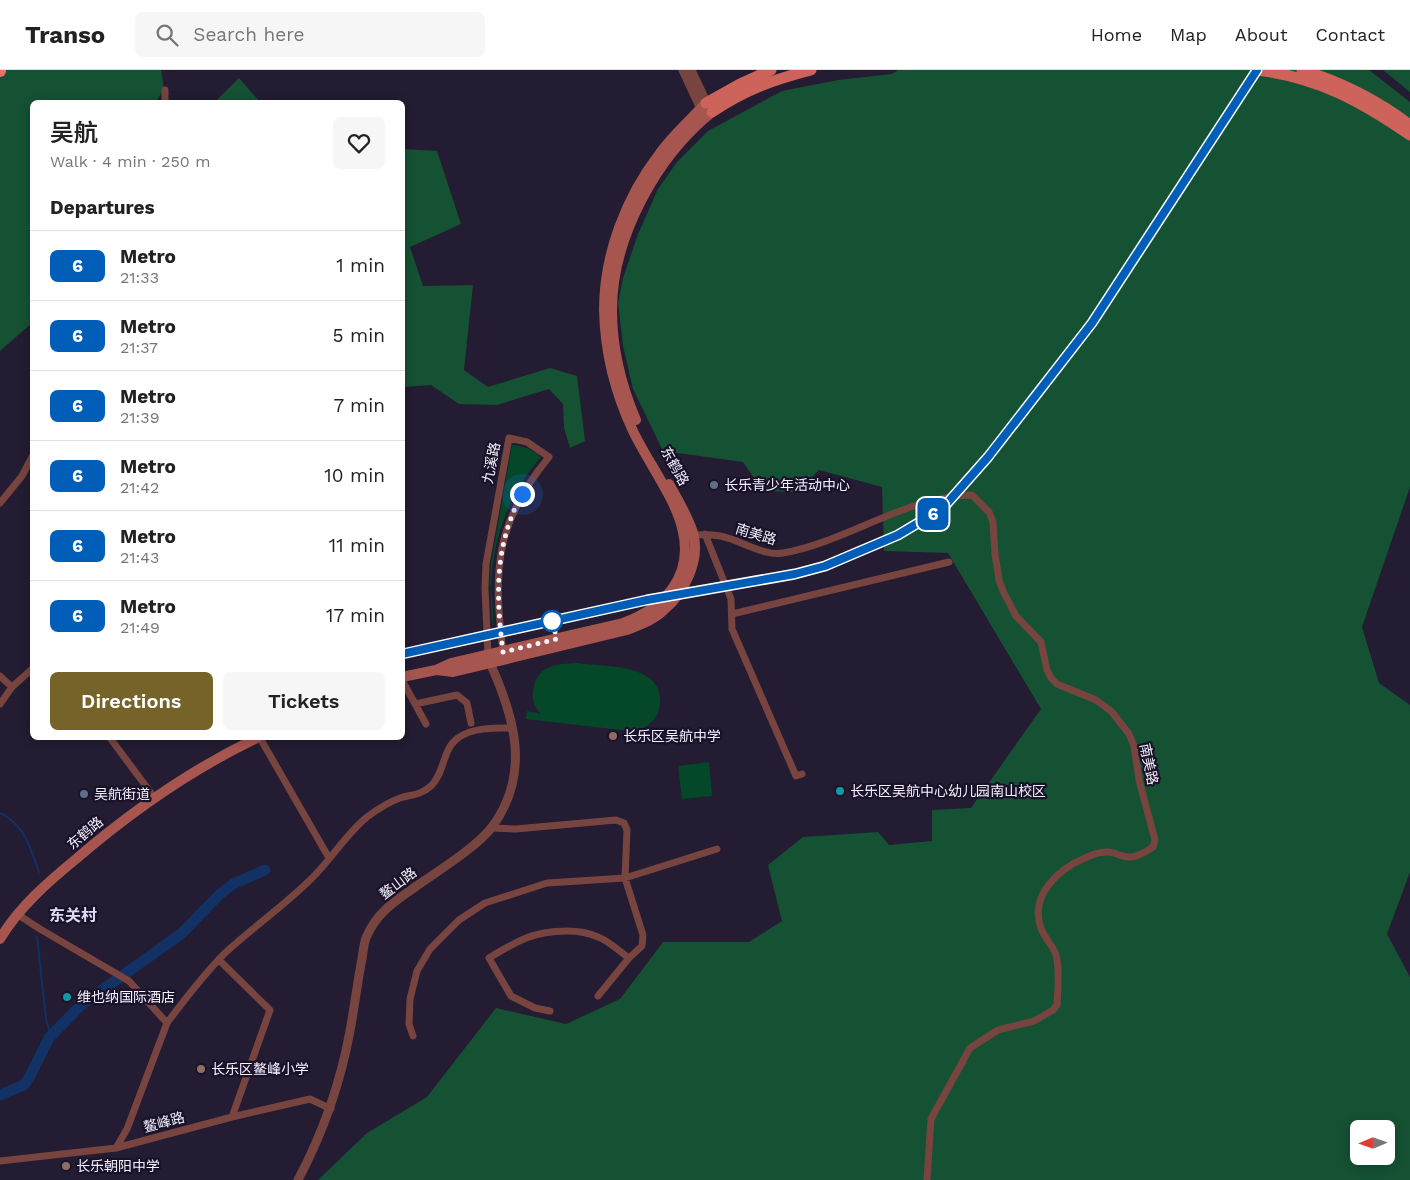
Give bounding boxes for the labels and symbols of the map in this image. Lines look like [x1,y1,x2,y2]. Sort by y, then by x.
street label: 九溪路 [479,441,503,485]
street label: 东鹤路 [658,444,692,488]
place label: 长乐青少年活动中心 [724,477,850,493]
marker: 长乐青少年活动中心 [708,479,720,491]
your location [510,482,535,507]
line badge: 6 [917,498,949,530]
street label: 南美路 [734,520,778,548]
unlabelled marker [541,610,563,632]
place label: 长乐区吴航中学 [623,728,721,744]
marker: 长乐区吴航中学 [607,730,619,742]
street label: 南美路 [1137,742,1161,786]
place label: 长乐区吴航中心幼儿园南山校区 [850,783,1046,799]
marker: 长乐区吴航中心幼儿园南山校区 [834,785,846,797]
place label: 吴航街道 [94,786,150,802]
marker: 吴航街道 [78,788,90,800]
street label: 东鹤路 [64,813,106,853]
street label: 鳌山路 [376,864,420,902]
district label: 东关村 [49,906,97,925]
place label: 维也纳国际酒店 [77,989,175,1005]
marker: 维也纳国际酒店 [61,991,73,1003]
place label: 长乐区鳌峰小学 [211,1061,309,1077]
marker: 长乐区鳌峰小学 [195,1063,207,1075]
street label: 鳌峰路 [142,1109,186,1135]
north arrow [1350,1120,1395,1165]
place label: 长乐朝阳中学 [76,1158,160,1174]
marker: 长乐朝阳中学 [60,1160,72,1172]

